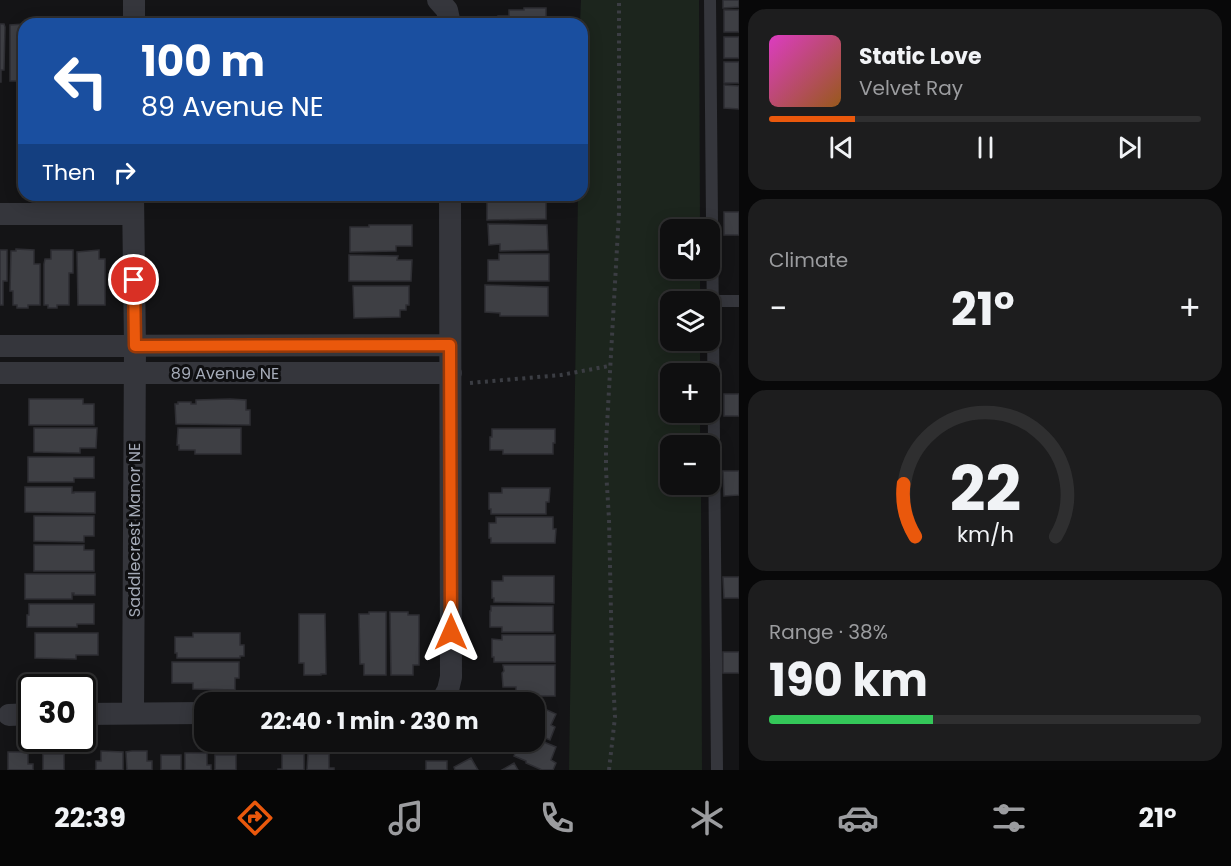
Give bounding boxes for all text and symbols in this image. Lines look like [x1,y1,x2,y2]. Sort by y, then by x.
text: 100 m [141,32,265,91]
text: Static Love [859,41,982,72]
icon: left [42,42,120,120]
text: Velvet Ray [859,74,963,102]
text: 89 Avenue NE [141,88,324,125]
icon: previous [825,131,858,164]
icon: pause [969,131,1002,164]
icon: next [1113,131,1146,164]
icon: right [108,156,141,189]
text: Then [42,157,96,188]
map controls [660,219,720,495]
button: sound [660,219,720,279]
text: Climate [769,246,848,274]
pin [108,254,159,305]
icon: arrive [117,263,150,296]
text: 21° [951,278,1015,341]
text: − [769,285,787,332]
text: + [1178,285,1201,332]
button: layers [660,291,720,351]
street label: 89 Avenue NE [171,362,279,385]
button: + [660,363,720,423]
button: − [660,435,720,495]
street label: Saddlecrest Manor NE [123,443,146,617]
text: 22 [949,445,1021,533]
text: km/h [956,520,1014,551]
position arrow [419,600,483,664]
text: Range · 38% [769,618,888,646]
text: 190 km [769,649,928,712]
speed limit sign: 30 [18,674,96,752]
text: 22:40 · 1 min · 230 m [260,706,479,737]
icon: directions [234,797,276,839]
icon: music [385,797,427,839]
icon: phone [536,797,578,839]
icon: climate [686,797,728,839]
icon: car [837,797,879,839]
icon: filters [988,797,1030,839]
text: 22:39 [54,799,126,836]
text: 21° [1138,799,1177,836]

